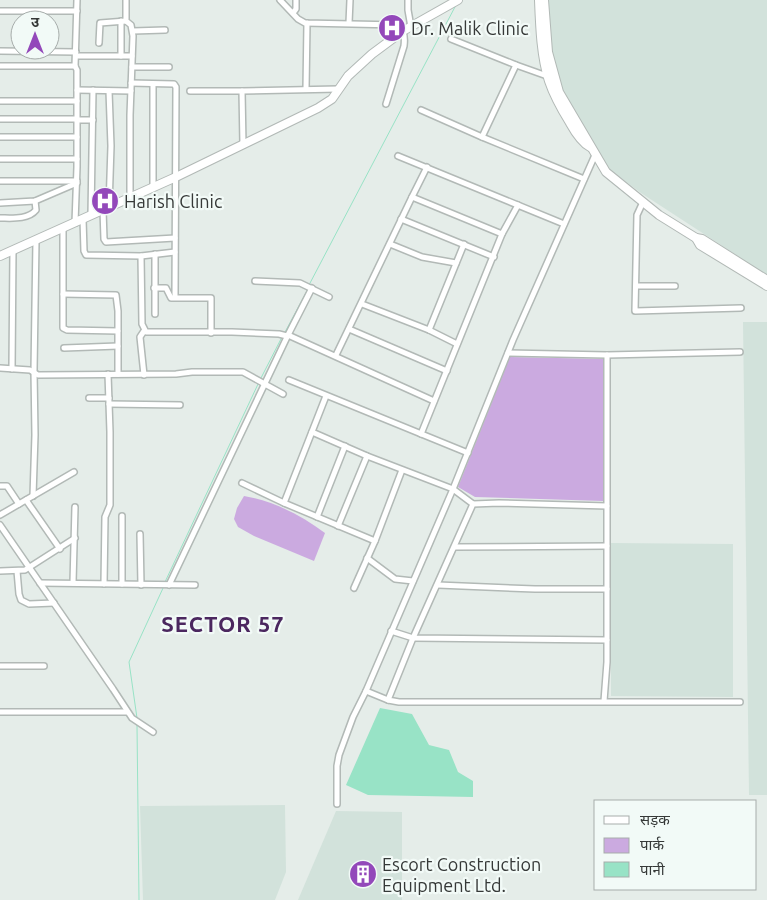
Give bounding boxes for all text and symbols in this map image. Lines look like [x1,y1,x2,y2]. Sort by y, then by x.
north arrow [10,10,60,60]
hospital icon: Dr. Malik Clinic [377,13,407,43]
text: उ [31,14,40,30]
place label: Dr. Malik Clinic [411,18,529,38]
hospital icon: Harish Clinic [90,186,120,216]
place label: Harish Clinic [124,191,222,211]
district label: SECTOR 57 [161,611,285,636]
legend [594,800,757,890]
text: सड़क [640,811,670,828]
text: पार्क [640,836,664,853]
place label: Escort Construction Equipment Ltd. [382,854,541,895]
building icon: Escort Construction Equipment Ltd. [348,859,378,889]
text: पानी [640,861,666,878]

